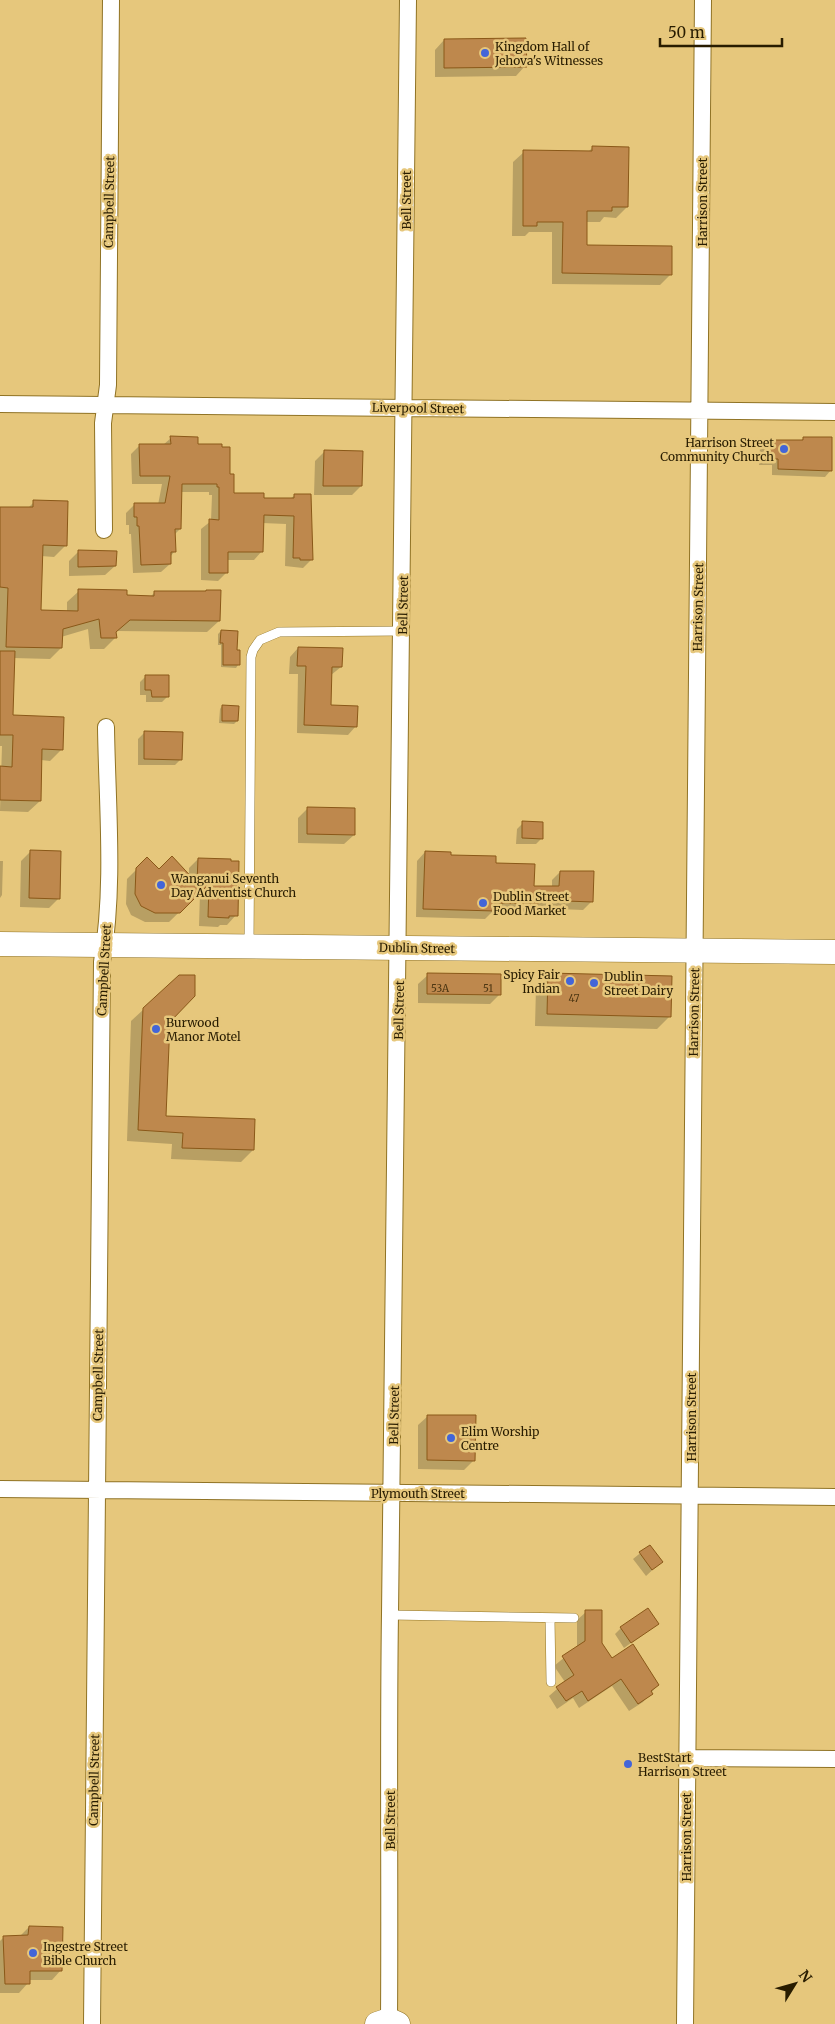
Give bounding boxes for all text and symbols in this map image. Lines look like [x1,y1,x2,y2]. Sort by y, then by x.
scale bar [660,15,782,47]
text: 50 m [668,23,705,42]
place label: Kingdom Hall of Jehova's Witnesses [494,39,603,68]
marker: Kingdom Hall of Jehova's Witnesses [479,47,491,59]
street label: Campbell Street [101,156,117,248]
street label: Harrison Street [695,157,710,246]
street label: Bell Street [399,170,414,230]
street label: Liverpool Street [372,400,465,416]
place label: Harrison Street Community Church [660,435,774,464]
marker: Harrison Street Community Church [778,443,790,455]
street label: Harrison Street [690,562,706,652]
street label: Bell Street [395,575,411,635]
place label: Wanganui Seventh Day Adventist Church [170,871,296,900]
marker: Wanganui Seventh Day Adventist Church [155,879,167,891]
place label: Dublin Street Food Market [493,889,570,918]
marker: Dublin Street Food Market [477,897,489,909]
street label: Campbell Street [94,923,114,1016]
street label: Dublin Street [379,940,456,956]
place label: Spicy Fair Indian [503,967,561,996]
street label: Harrison Street [686,967,702,1057]
place label: Dublin Street Dairy [604,969,673,998]
marker: Spicy Fair Indian [564,975,576,987]
marker: Dublin Street Dairy [588,977,600,989]
street label: Bell Street [391,980,407,1040]
house number: 53A [431,982,450,995]
house number: 51 [483,982,493,995]
house number: 47 [569,992,580,1005]
place label: Burwood Manor Motel [166,1015,241,1044]
marker: Burwood Manor Motel [150,1023,162,1035]
street label: Campbell Street [90,1329,106,1421]
street label: Harrison Street [684,1372,699,1461]
street label: Bell Street [386,1385,402,1445]
place label: Elim Worship Centre [461,1424,539,1453]
marker: Elim Worship Centre [445,1432,457,1444]
street label: Plymouth Street [371,1486,465,1501]
street label: Campbell Street [86,1734,102,1826]
place label: BestStart Harrison Street [638,1750,727,1779]
marker: BestStart Harrison Street [622,1758,634,1770]
street label: Bell Street [383,1790,398,1850]
street label: Harrison Street [679,1792,694,1881]
place label: Ingestre Street Bible Church [43,1939,128,1968]
marker: Ingestre Street Bible Church [27,1947,39,1959]
north arrow [770,1959,820,2009]
text: N [795,1966,816,1986]

